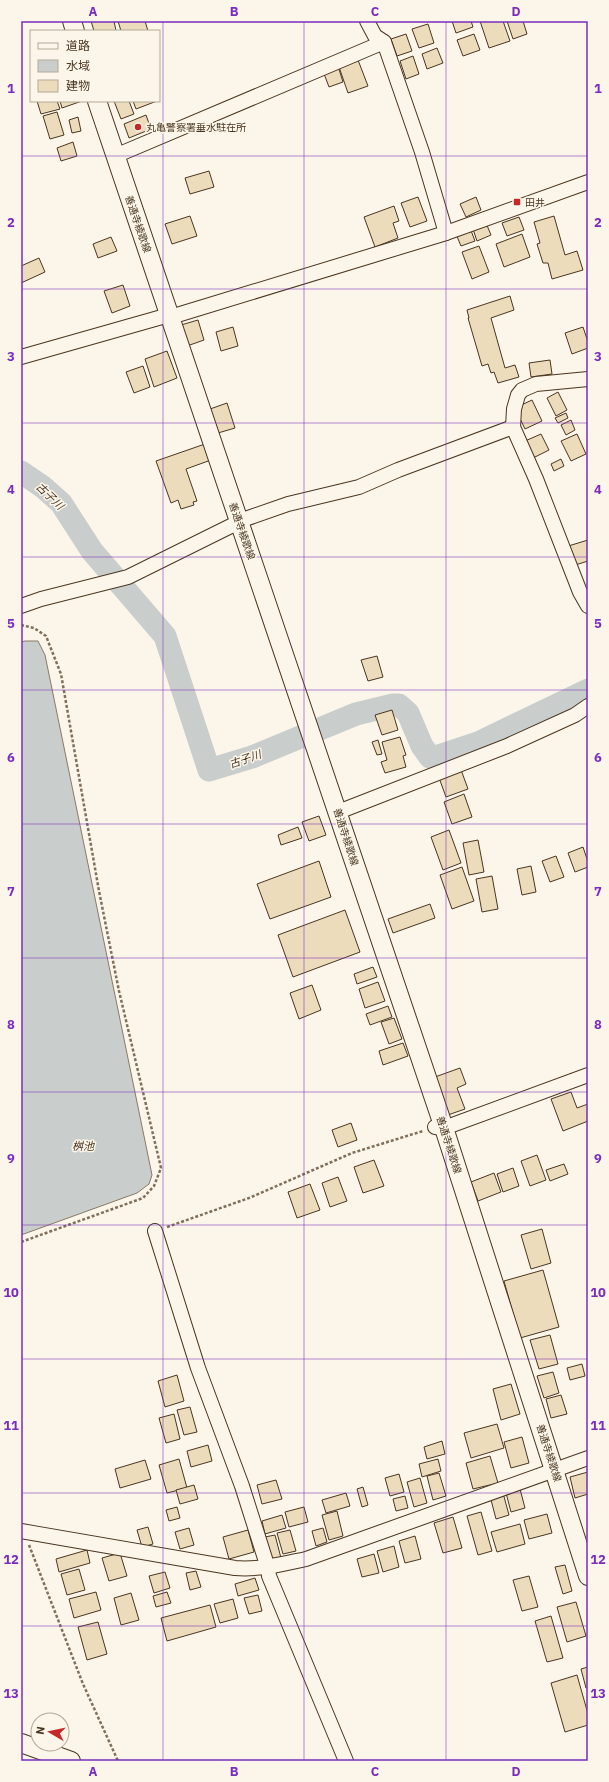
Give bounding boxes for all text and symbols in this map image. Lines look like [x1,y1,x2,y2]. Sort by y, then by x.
text: A [89,3,98,20]
text: B [230,3,239,20]
text: C [371,3,380,20]
text: D [511,3,521,20]
legend [30,30,160,102]
text: 道路 [66,38,90,53]
text: 水域 [66,58,90,73]
text: 建物 [66,78,90,93]
text: 1 [7,80,15,97]
text: 1 [594,80,602,97]
place label: 丸亀警察署垂水駐在所 [146,121,246,134]
marker: 丸亀警察署垂水駐在所 [133,122,143,132]
street label: 善通寺綾歌線 [122,194,154,254]
place label: 田井 [525,196,545,209]
marker: 田井 [512,197,522,207]
text: 2 [7,214,15,231]
text: 2 [594,214,602,231]
text: 3 [7,348,15,365]
text: 3 [594,348,602,365]
water label: 古子川 [33,480,67,513]
text: 4 [7,481,15,498]
text: 4 [594,481,602,498]
street label: 善通寺綾歌線 [226,501,258,561]
text: 5 [7,615,15,632]
text: 5 [594,615,602,632]
water label: 古子川 [227,747,264,771]
text: 6 [7,749,15,766]
text: 6 [594,749,602,766]
street label: 善通寺綾歌線 [331,806,361,868]
text: 7 [7,883,15,900]
text: 7 [594,883,602,900]
text: 8 [7,1016,15,1033]
text: 8 [594,1016,602,1033]
street label: 善通寺綾歌線 [434,1114,464,1176]
water label: 桝池 [72,1139,95,1153]
text: 9 [7,1150,15,1167]
text: 9 [594,1150,602,1167]
text: 10 [3,1284,19,1301]
text: 10 [590,1284,606,1301]
text: 11 [3,1417,19,1434]
text: 11 [590,1417,606,1434]
street label: 善通寺綾歌線 [534,1422,564,1484]
text: 12 [3,1551,19,1568]
text: 12 [590,1551,606,1568]
text: 13 [3,1685,19,1702]
text: 13 [590,1685,606,1702]
north arrow [30,1712,70,1752]
text: N [33,1725,48,1735]
text: A [89,1763,98,1780]
text: B [230,1763,239,1780]
text: C [371,1763,380,1780]
text: D [511,1763,521,1780]

